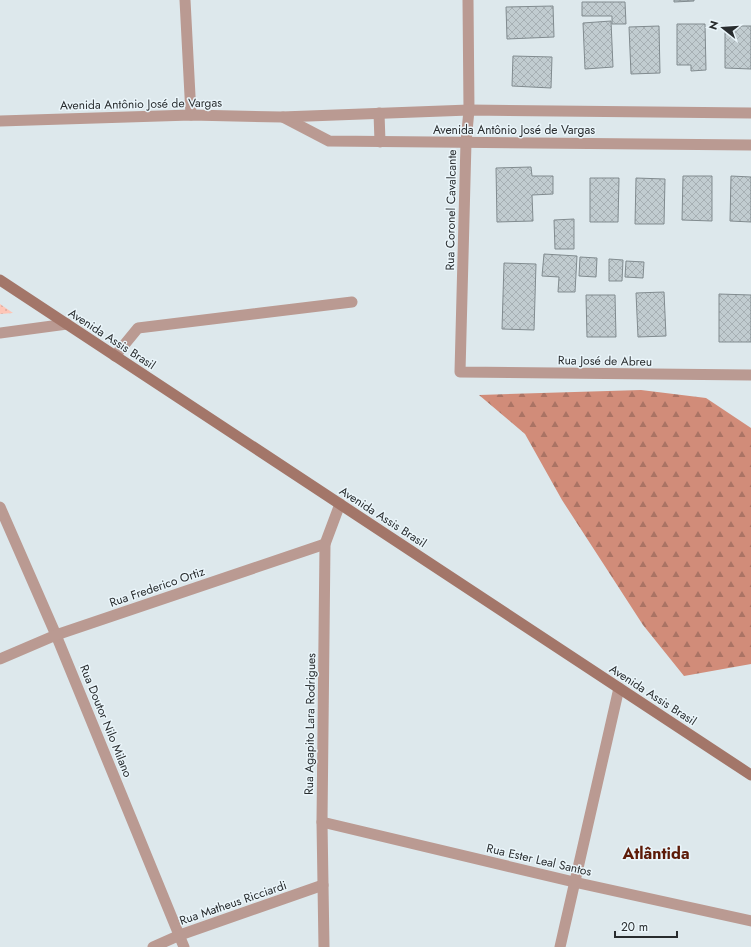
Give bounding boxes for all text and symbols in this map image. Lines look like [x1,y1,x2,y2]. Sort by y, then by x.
north arrow [703,8,743,48]
text: N [705,19,722,32]
street label: Avenida Antônio José de Vargas [60,94,222,114]
street label: Avenida Antônio José de Vargas [433,121,595,139]
street label: Rua Coronel Cavalcante [441,149,461,271]
street label: Avenida Assis Brasil [65,304,159,374]
street label: Rua José de Abreu [558,351,652,371]
street label: Avenida Assis Brasil [336,482,430,552]
street label: Rua Frederico Ortiz [107,562,207,612]
street label: Rua Agapito Lara Rodrigues [300,653,320,795]
street label: Avenida Assis Brasil [606,660,700,730]
street label: Rua Doutor Nilo Milano [75,662,137,780]
street label: Rua Ester Leal Santos [485,839,593,881]
district label: Atlântida [621,842,690,865]
street label: Rua Matheus Ricciardi [177,876,289,930]
scale bar [615,913,677,939]
text: 20 m [621,918,648,936]

